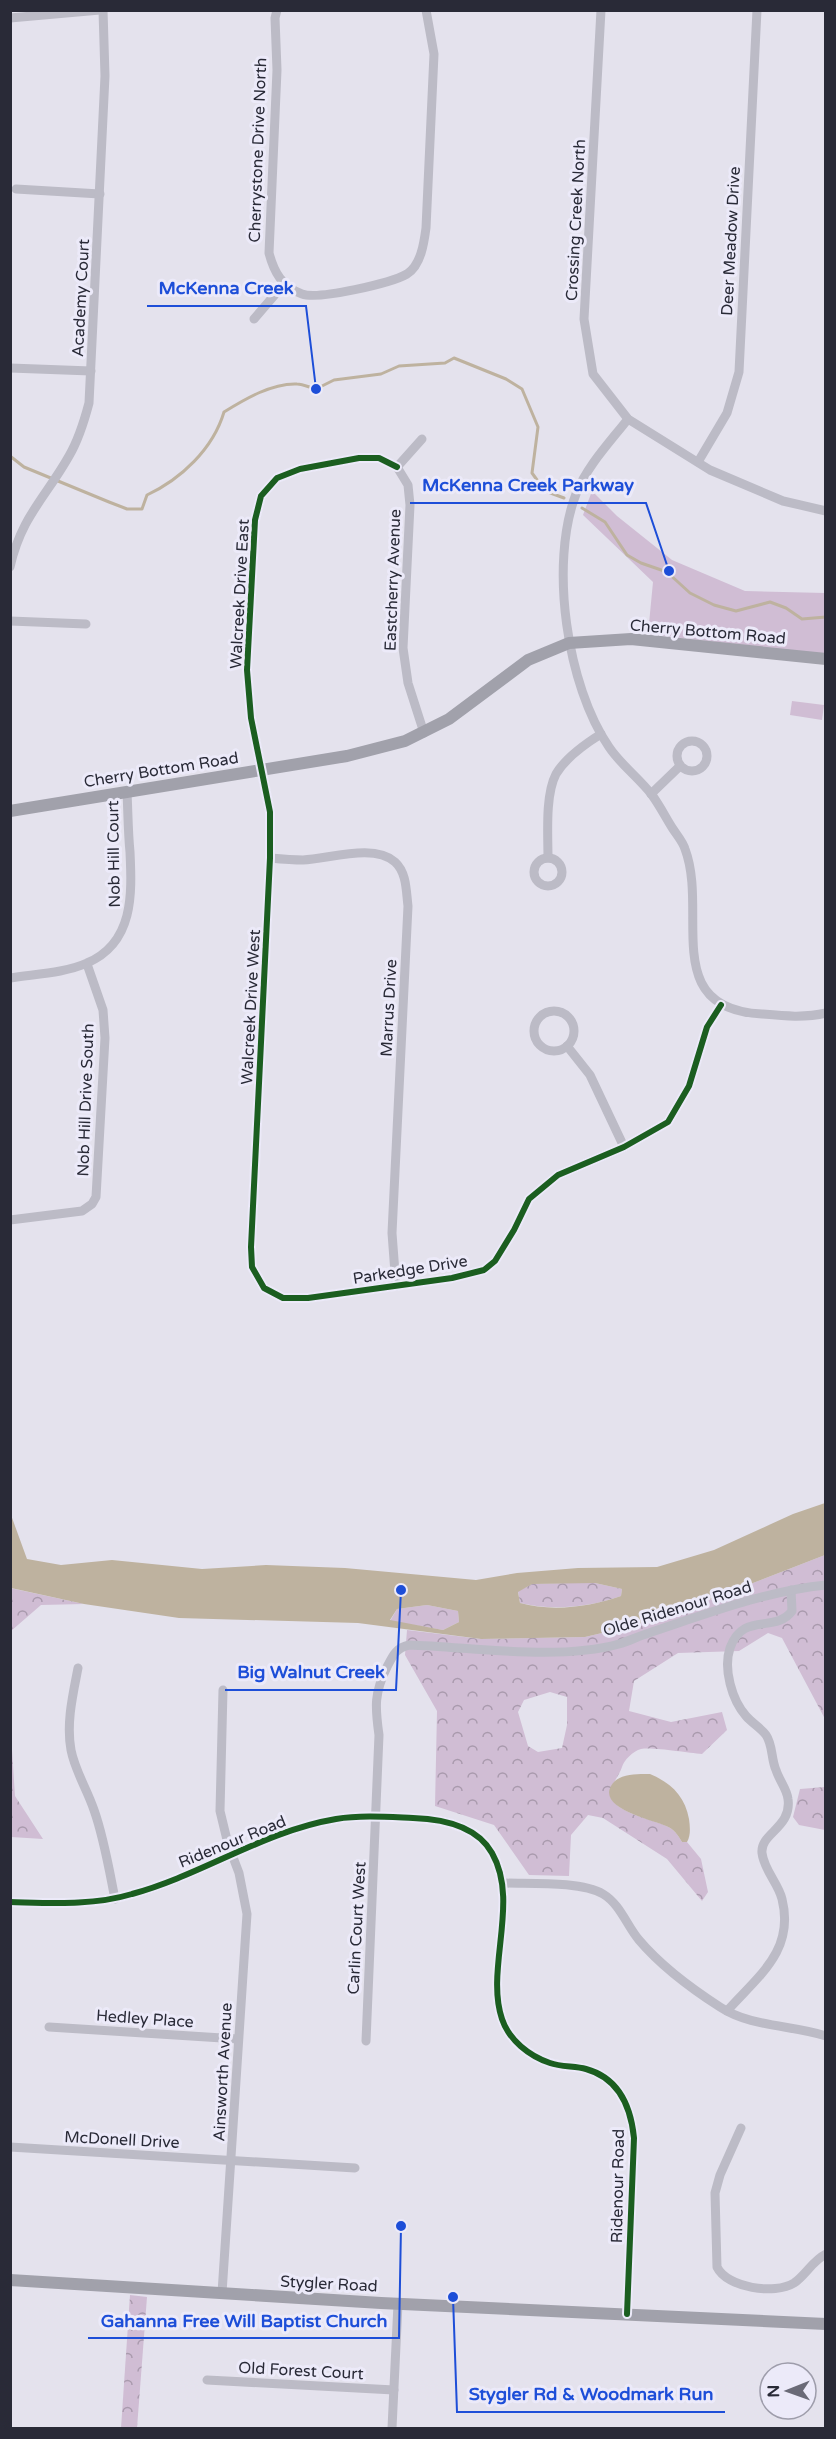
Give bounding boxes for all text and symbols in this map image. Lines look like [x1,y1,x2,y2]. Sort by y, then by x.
street label: Cherrystone Drive North [245,57,271,243]
street label: Crossing Creek North [562,139,590,302]
street label: Deer Meadow Drive [717,166,745,316]
street label: Academy Court [68,238,94,358]
callout: McKenna Creek [147,270,306,306]
text: McKenna Creek [159,277,294,299]
callout: McKenna Creek Parkway [410,467,646,503]
text: McKenna Creek Parkway [422,474,634,496]
street label: Eastcherry Avenue [381,509,405,651]
street label: Walcreek Drive East [226,518,254,670]
street label: Cherry Bottom Road [629,615,787,649]
street label: Cherry Bottom Road [82,748,240,792]
street label: Nob Hill Court [103,800,125,908]
street label: Walcreek Drive West [237,929,265,1085]
street label: Marrus Drive [376,959,402,1057]
street label: Nob Hill Drive South [73,1023,99,1177]
street label: Parkedge Drive [351,1251,469,1289]
street label: Olde Ridenour Road [601,1577,754,1641]
callout: Big Walnut Creek [225,1654,396,1690]
text: Big Walnut Creek [237,1661,385,1683]
street label: Ridenour Road [176,1811,289,1873]
street label: Carlin Court West [344,1861,370,1995]
street label: Ainsworth Avenue [209,2002,237,2142]
street label: Hedley Place [95,2006,194,2032]
street label: McDonell Drive [64,2127,180,2153]
street label: Ridenour Road [607,2129,629,2243]
street label: Stygler Road [280,2271,378,2297]
callout: Gahanna Free Will Baptist Church [88,2302,399,2338]
text: Gahanna Free Will Baptist Church [101,2310,387,2332]
street label: Old Forest Court [238,2358,364,2384]
north arrow [758,2361,818,2421]
callout: Stygler Rd & Woodmark Run [457,2376,725,2412]
text: Stygler Rd & Woodmark Run [469,2383,713,2405]
text: N [764,2385,784,2398]

